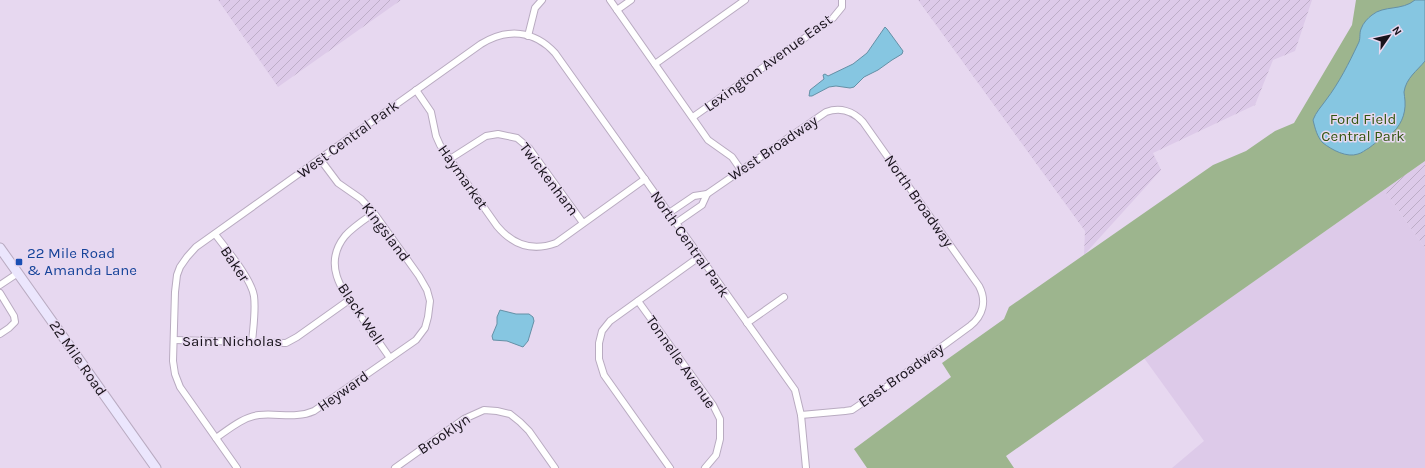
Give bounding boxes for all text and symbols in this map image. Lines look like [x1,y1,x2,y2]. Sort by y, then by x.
street label: Lexington Avenue East [700,10,836,116]
north arrow [1369,16,1409,56]
text: N [1389,24,1404,38]
street label: West Central Park [294,96,402,182]
park label: Ford Field Central Park [1321,110,1405,145]
street label: West Broadway [725,111,821,185]
street label: Twickenham [516,139,582,219]
street label: Haymarket [434,141,492,213]
street label: North Broadway [881,151,957,251]
street label: North Central Park [647,187,733,301]
street label: Kingsland [358,199,414,265]
street label: Baker [217,243,254,286]
place label: 22 Mile Road & Amanda Lane [27,244,137,279]
marker: 22 Mile Road & Amanda Lane [14,257,24,267]
street label: Black Well [334,280,388,348]
street label: Tonnelle Avenue [642,312,720,412]
street label: 22 Mile Road [45,317,111,399]
street label: Saint Nicholas [182,332,282,350]
street label: East Broadway [855,339,947,411]
street label: Heyward [314,367,372,415]
street label: Brooklyn [414,410,474,458]

